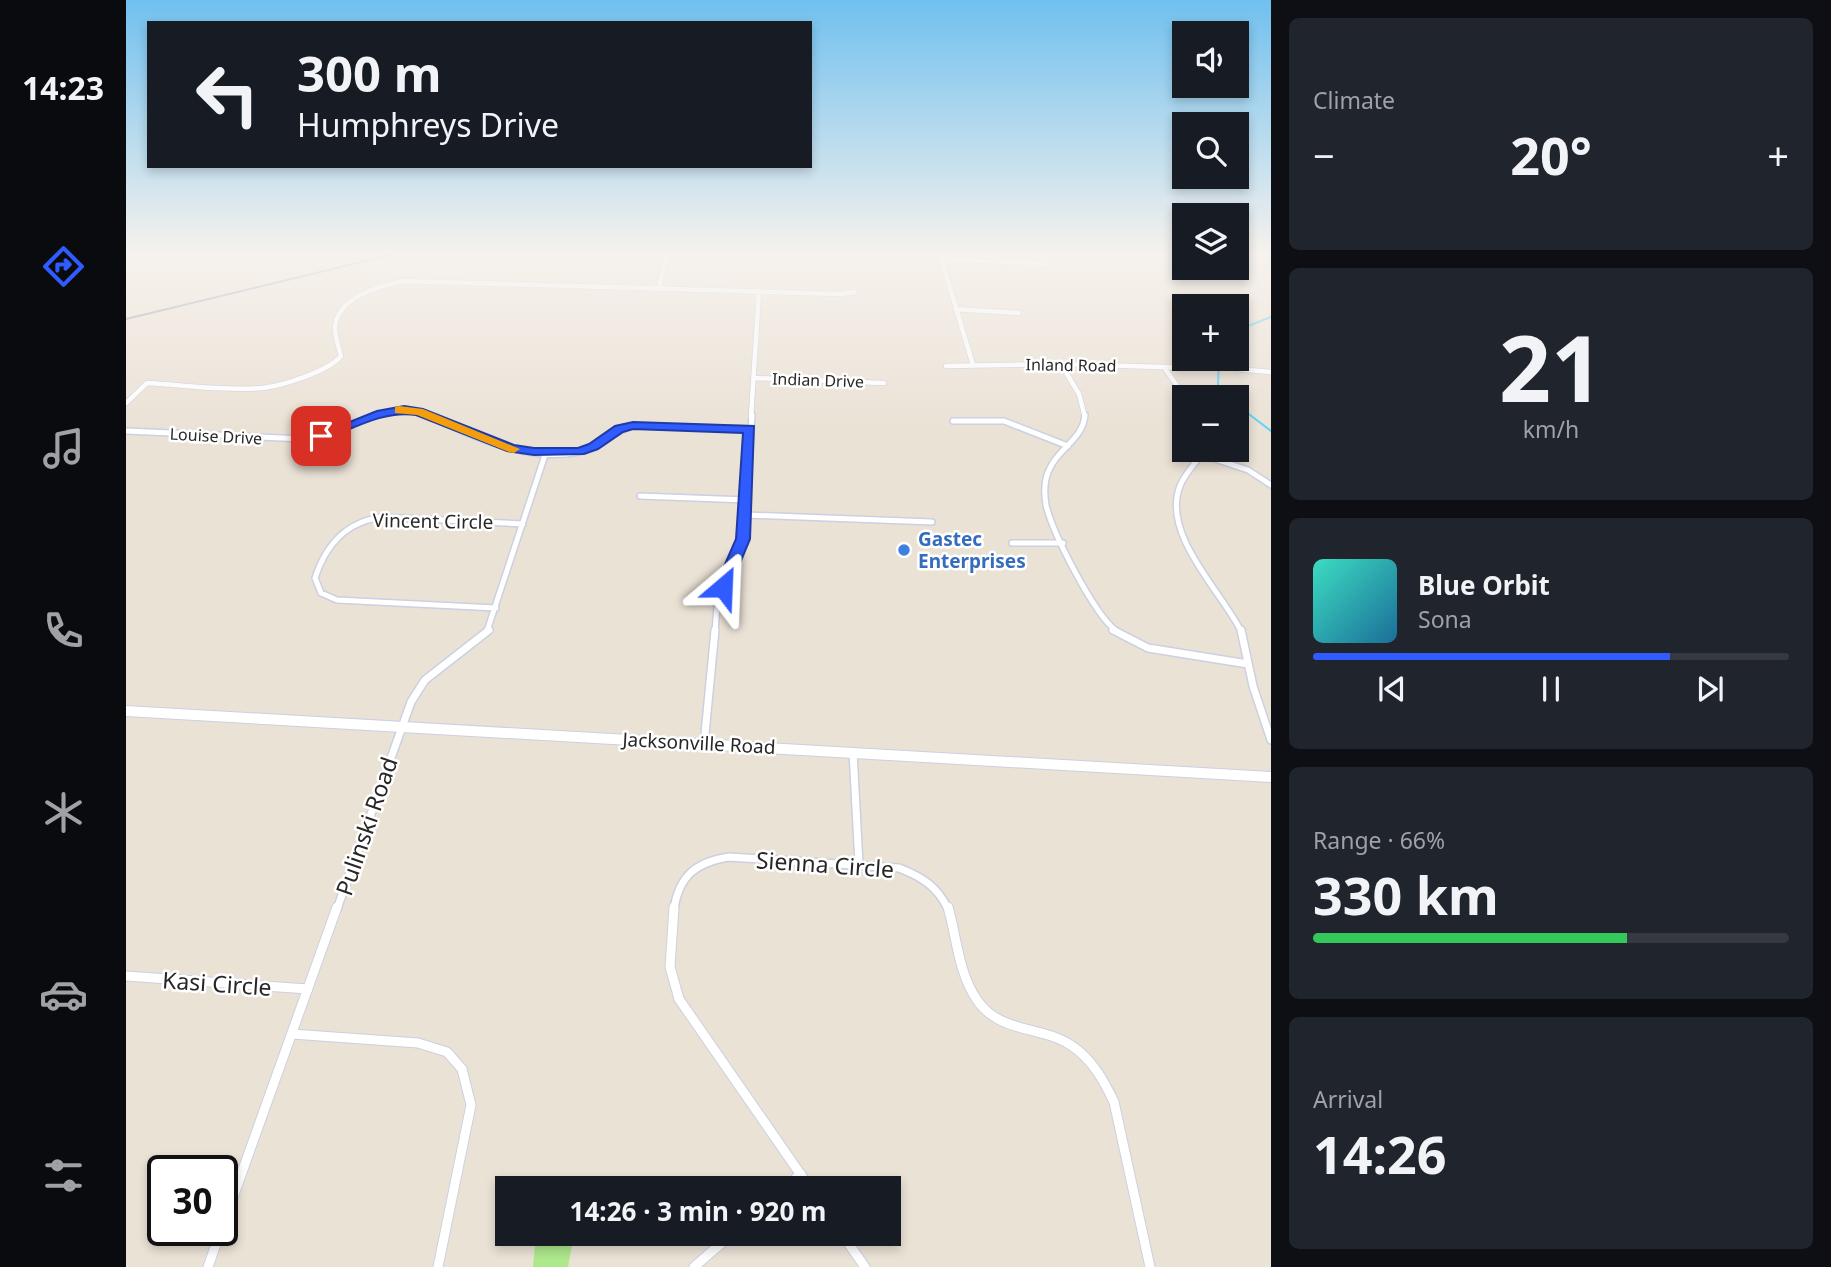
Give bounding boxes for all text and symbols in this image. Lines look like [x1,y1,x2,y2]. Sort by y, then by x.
map controls [1172,21,1249,462]
button: sound [1172,21,1249,98]
text: 300 m [297,40,442,106]
icon: left [182,49,273,140]
text: 14:23 [22,66,104,109]
text: Climate [1313,84,1395,116]
text: Humphreys Drive [297,103,559,146]
button: search [1172,112,1249,189]
text: 20° [1510,119,1592,190]
text: − [1313,129,1335,181]
text: + [1767,129,1789,181]
button: layers [1172,203,1249,280]
icon: directions [39,242,88,291]
button: + [1172,294,1249,371]
text: 21 [1499,305,1603,429]
street label: Inland Road [1025,353,1117,377]
street label: Indian Drive [772,367,864,393]
button: − [1172,385,1249,462]
pin [291,406,351,466]
text: km/h [1523,413,1579,445]
icon: arrive [302,417,340,455]
street label: Louise Drive [169,423,263,449]
icon: music [39,424,88,473]
street label: Vincent Circle [373,507,493,535]
place label: Gastec Enterprises [918,526,1026,574]
marker: Gastec Enterprises [896,542,912,558]
position arrow [686,550,760,624]
text: Blue Orbit [1418,567,1550,603]
text: Sona [1418,603,1472,635]
icon: phone [39,606,88,655]
icon: previous [1373,670,1411,708]
icon: pause [1532,670,1570,708]
icon: next [1691,670,1729,708]
street label: Jacksonville Road [620,726,776,760]
street label: Pulinski Road [327,752,405,900]
icon: climate [39,788,88,837]
text: Range · 66% [1313,824,1445,856]
street label: Sienna Circle [755,843,895,885]
text: 330 km [1313,859,1499,930]
street label: Kasi Circle [161,963,273,1003]
icon: car [39,970,88,1019]
text: Arrival [1313,1083,1383,1115]
text: 14:26 [1313,1118,1447,1189]
icon: filters [39,1151,88,1200]
speed limit sign: 30 [147,1155,238,1246]
text: 14:26 · 3 min · 920 m [570,1193,826,1229]

